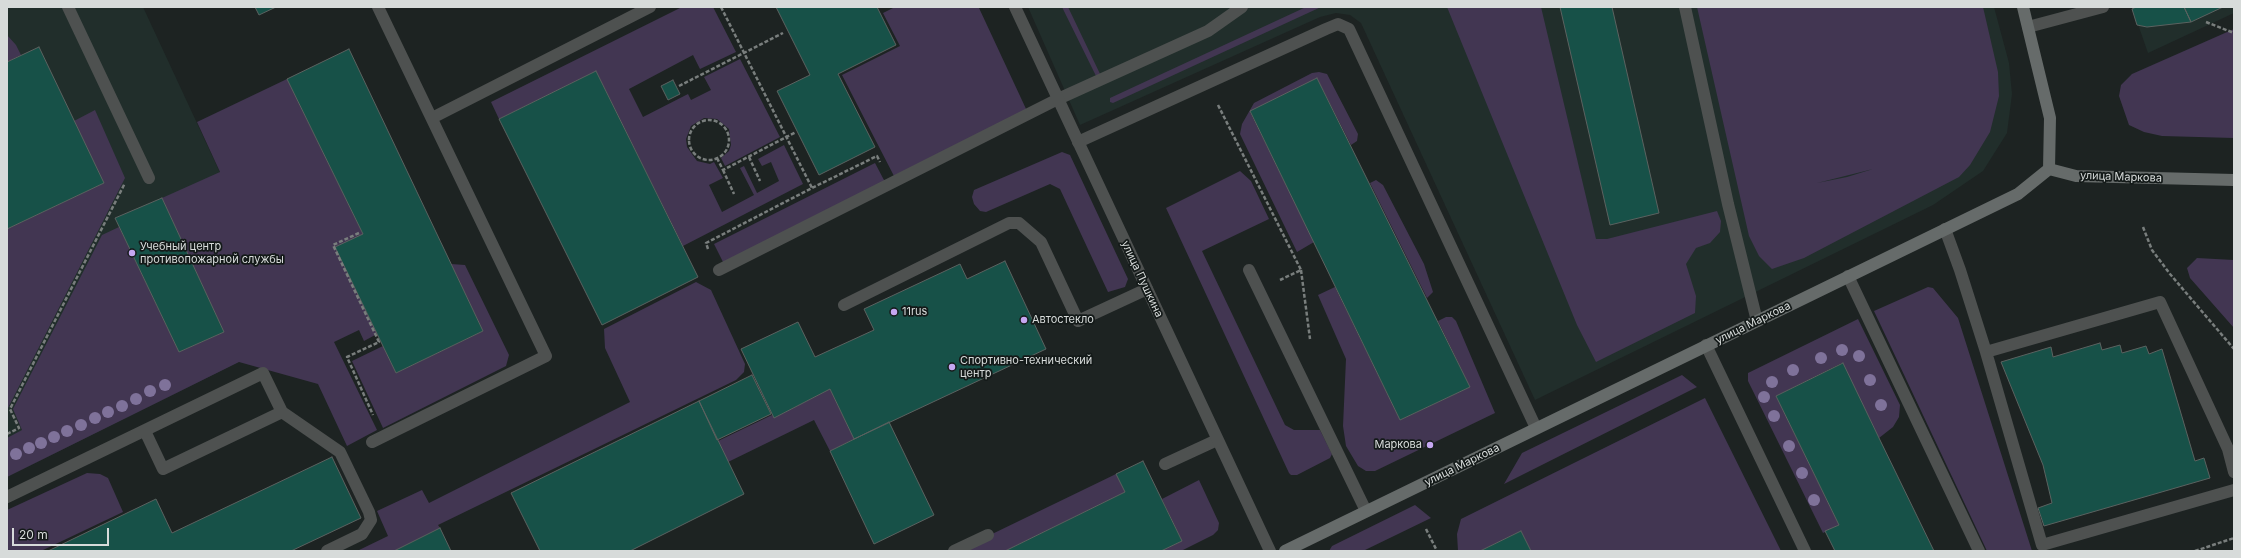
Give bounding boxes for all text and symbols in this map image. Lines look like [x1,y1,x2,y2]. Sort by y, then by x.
street label: улица Маркова [2080,169,2162,185]
street label: улица Пушкина [1118,239,1166,319]
place label: Учебный центр противопожарной службы [140,240,284,266]
marker: Учебный центр противопожарной службы [127,248,137,258]
street label: улица Маркова [1713,299,1793,347]
place label: 11rus [902,305,927,319]
marker: 11rus [889,307,899,317]
place label: Автостекло [1032,313,1094,327]
marker: Автостекло [1019,315,1029,325]
place label: Спортивно-технический центр [960,354,1092,380]
marker: Спортивно-технический центр [947,362,957,372]
place label: Маркова [1374,438,1422,452]
marker: Маркова [1425,440,1435,450]
street label: улица Маркова [1422,441,1502,489]
scale bar [14,520,111,546]
text: 20 m [19,527,48,542]

